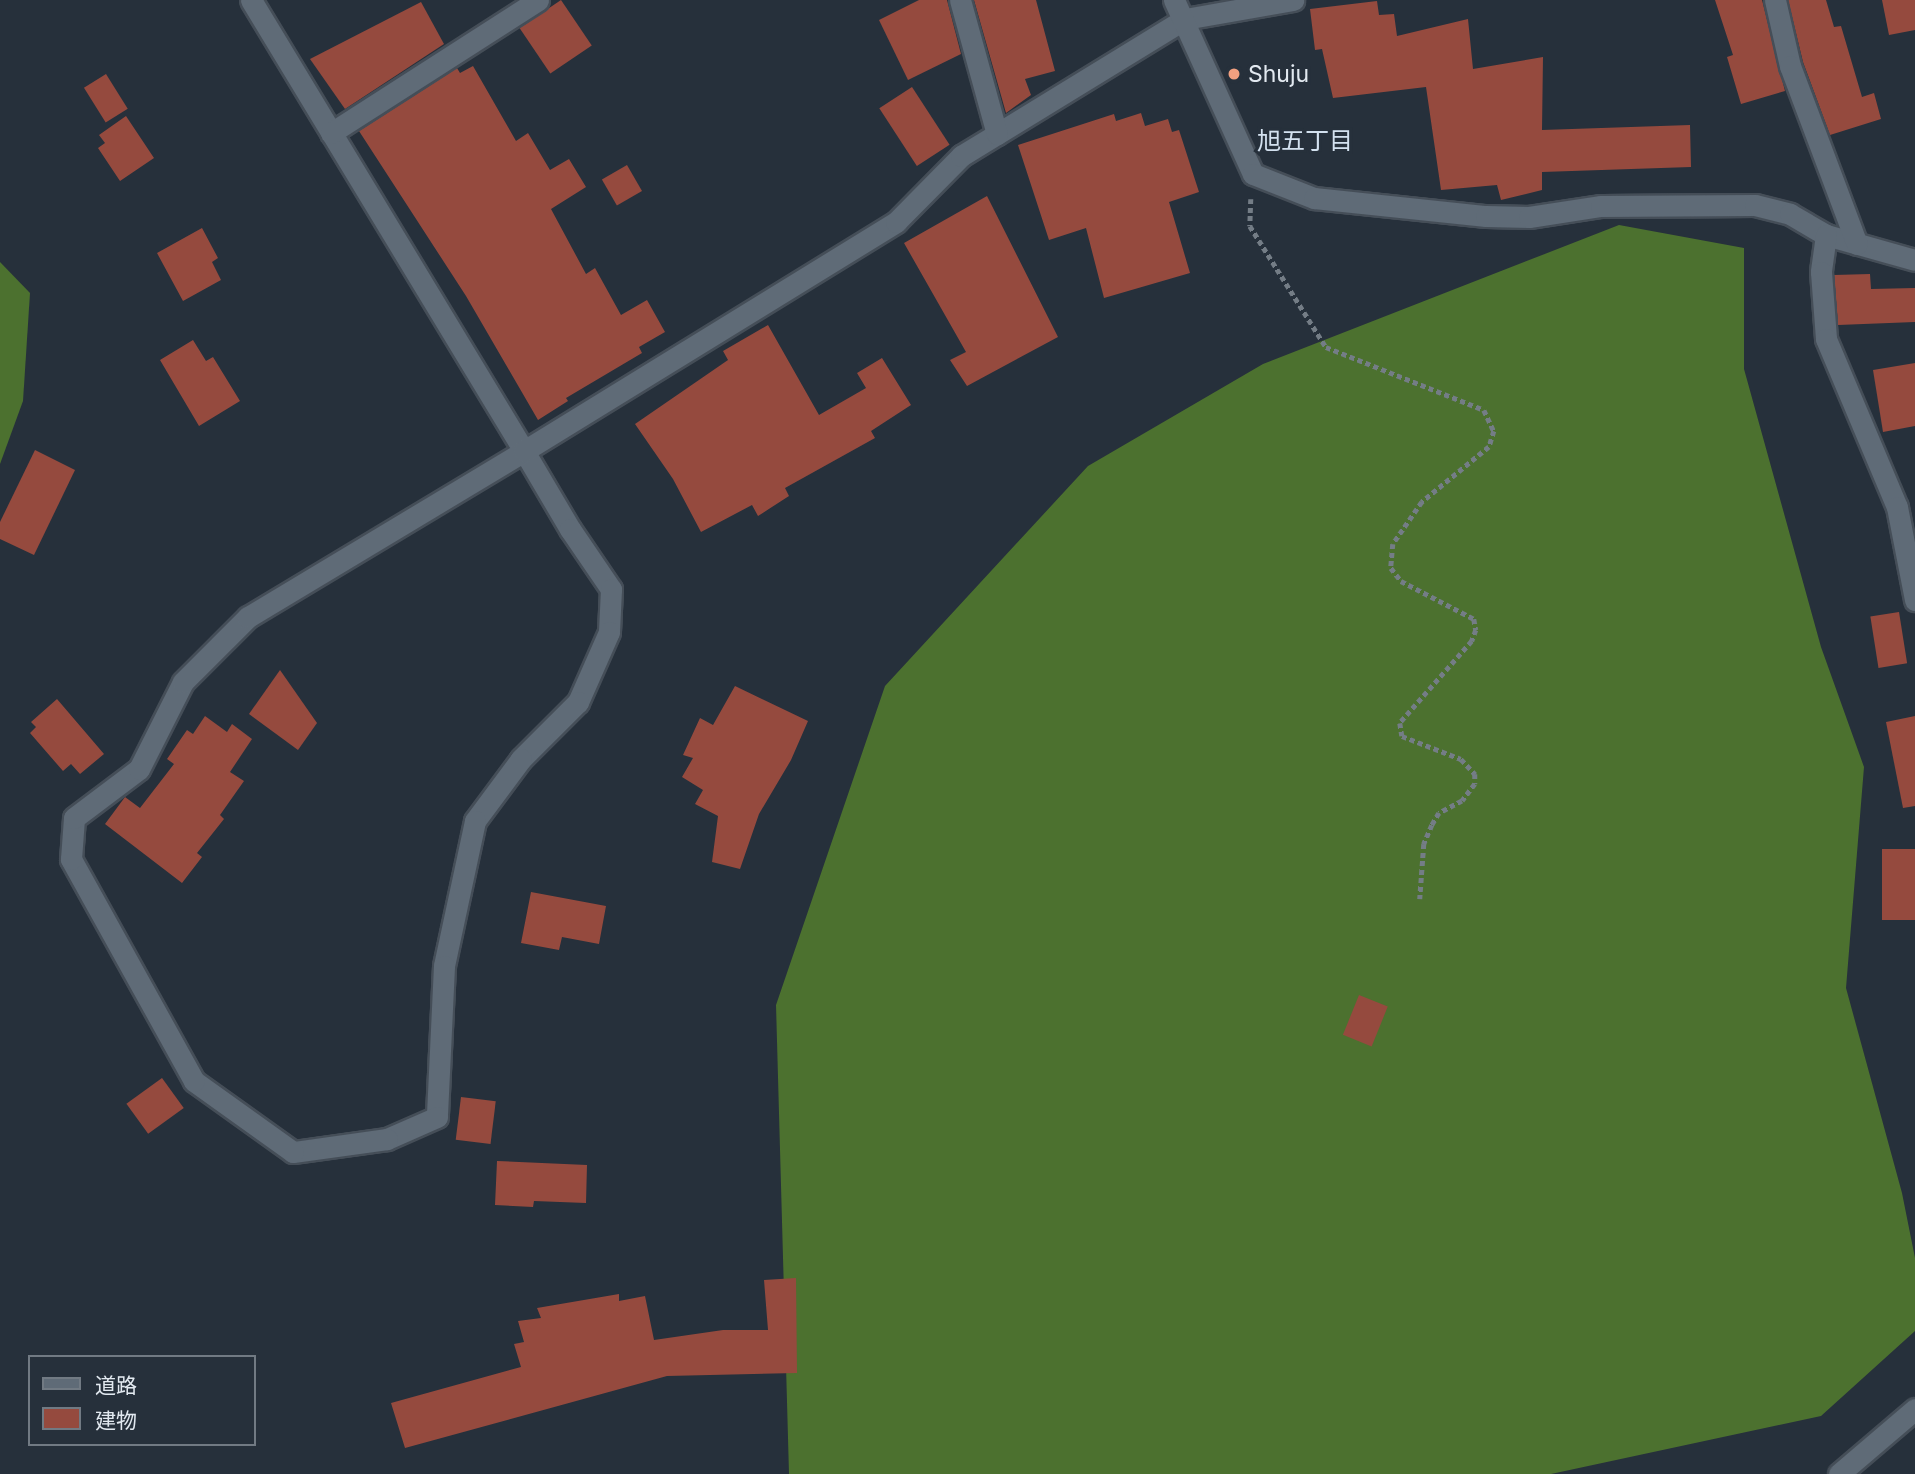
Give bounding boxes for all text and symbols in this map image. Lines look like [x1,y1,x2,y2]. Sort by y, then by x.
place label: Shuju [1248,60,1309,88]
marker: Shuju [1226,66,1242,82]
district label: 旭五丁目 [1257,127,1353,155]
legend [28,1355,256,1446]
text: 道路 [95,1373,137,1398]
text: 建物 [95,1408,137,1433]

